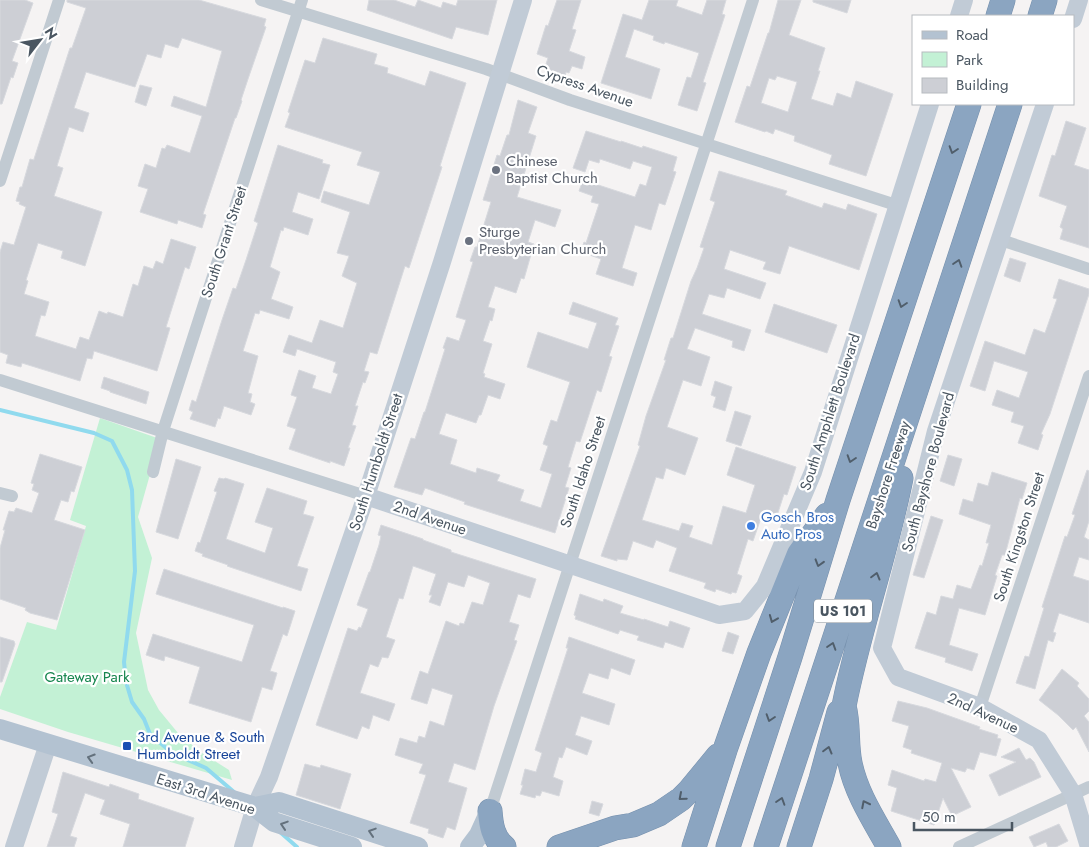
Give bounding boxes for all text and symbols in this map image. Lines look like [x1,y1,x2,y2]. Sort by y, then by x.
north arrow [15,15,65,65]
legend [912,15,1074,105]
text: N [40,23,63,43]
text: Road [956,24,988,46]
text: Park [956,49,983,71]
street label: Cypress Avenue [533,59,637,113]
text: Building [956,74,1008,96]
one-way arrow [949,145,959,154]
place label: Chinese Baptist Church [506,150,598,189]
marker: Chinese Baptist Church [490,164,502,176]
street label: South Grant Street [196,183,253,301]
place label: Sturge Presbyterian Church [479,221,607,260]
marker: Sturge Presbyterian Church [463,235,475,247]
one-way arrow [952,259,962,267]
one-way arrow [898,300,908,308]
street label: South Amphlett Boulevard [794,331,866,493]
street label: South Humboldt Street [343,390,409,533]
street label: South Bayshore Boulevard [896,390,960,554]
street label: South Idaho Street [555,413,612,531]
street label: Bayshore Freeway [860,418,916,532]
one-way arrow [847,454,857,462]
street label: South Kingston Street [988,469,1050,605]
street label: 2nd Avenue [390,495,470,541]
place label: Gosch Bros Auto Pros [761,506,834,545]
marker: Gosch Bros Auto Pros [745,520,757,532]
one-way arrow [814,559,824,567]
one-way arrow [871,573,881,581]
road number: US 101 [814,600,872,622]
one-way arrow [769,614,779,622]
one-way arrow [826,643,836,651]
park label: Gateway Park [44,666,130,688]
street label: 2nd Avenue [944,687,1022,739]
one-way arrow [766,714,776,722]
place label: 3rd Avenue & South Humboldt Street [137,726,265,765]
marker: 3rd Avenue & South Humboldt Street [121,740,133,752]
one-way arrow [823,747,833,755]
one-way arrow [88,753,96,763]
street label: East 3rd Avenue [154,768,259,820]
one-way arrow [678,791,687,800]
one-way arrow [775,797,785,805]
one-way arrow [861,800,871,809]
scale bar [914,800,1012,832]
text: 50 m [922,806,956,828]
one-way arrow [280,821,288,831]
one-way arrow [368,828,376,838]

